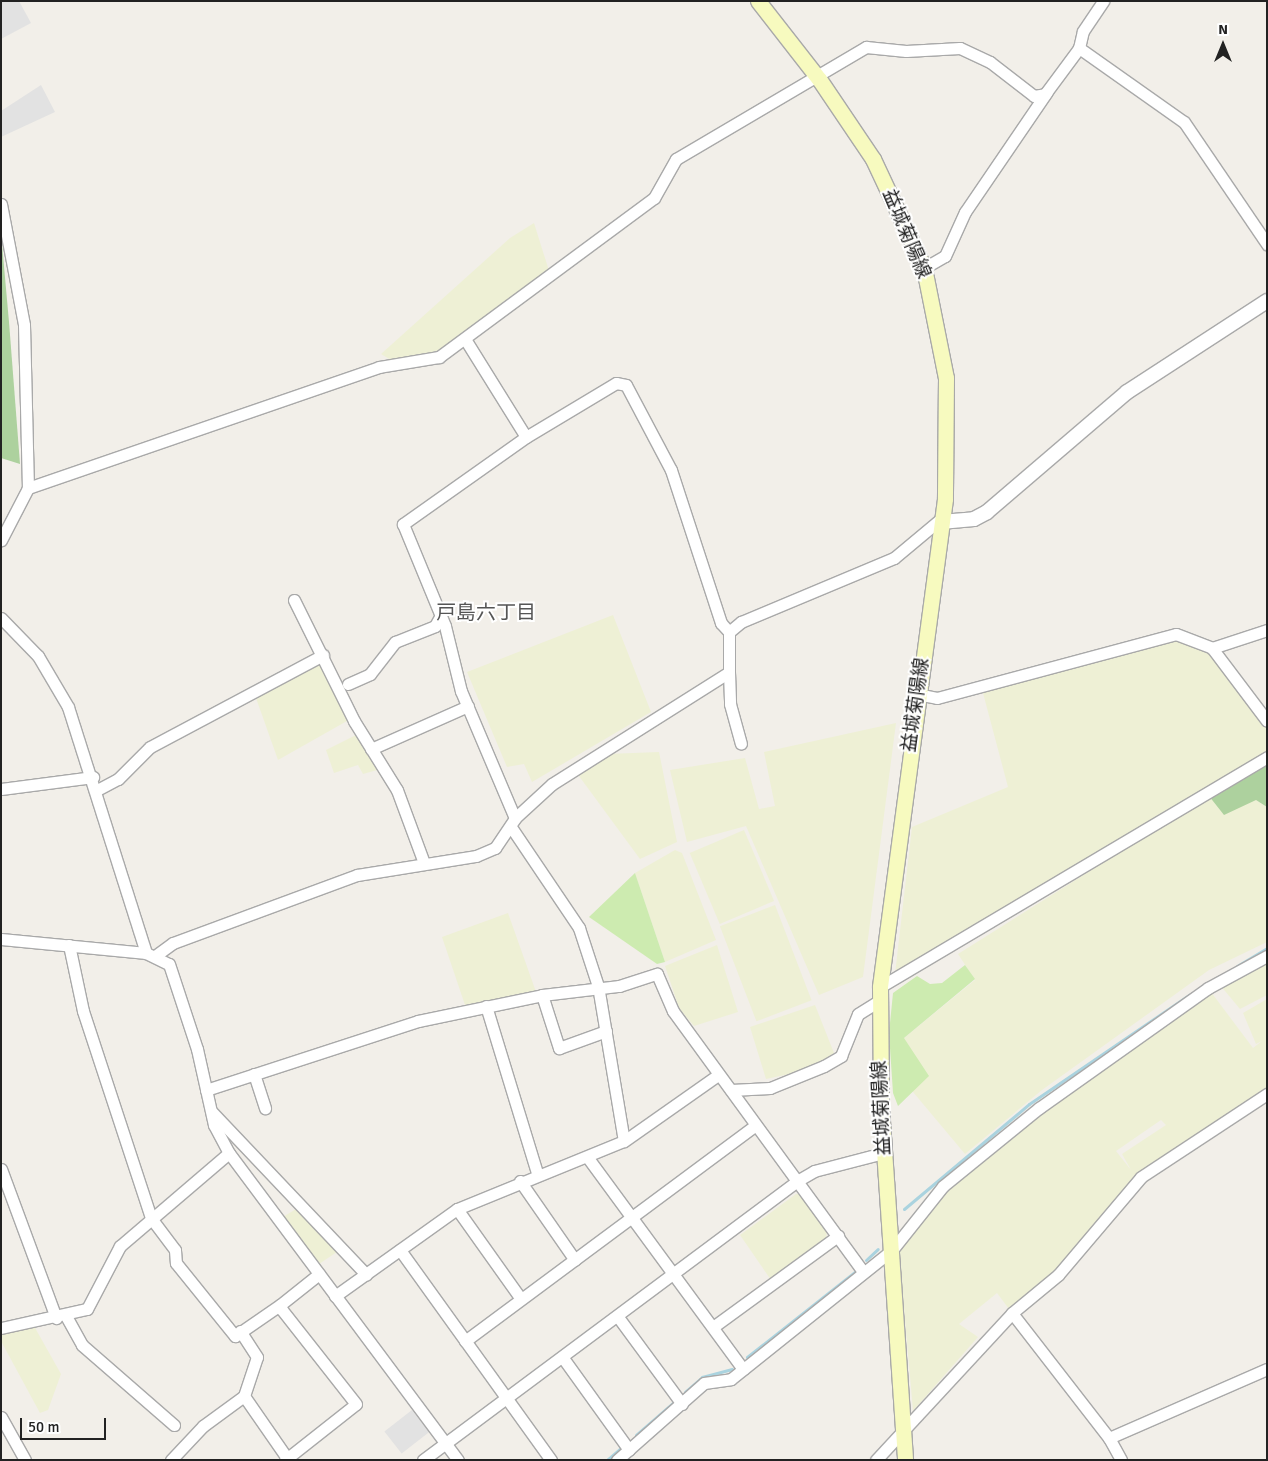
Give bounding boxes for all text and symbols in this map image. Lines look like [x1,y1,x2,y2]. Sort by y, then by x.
north arrow [1198,20,1248,70]
text: N [1218,21,1228,38]
street label: 益城菊陽線 [877,186,935,282]
district label: 戸島六丁目 [436,600,536,624]
street label: 益城菊陽線 [898,656,934,754]
street label: 益城菊陽線 [868,1060,896,1156]
scale bar [22,1408,109,1440]
text: 50 m [28,1418,59,1436]

